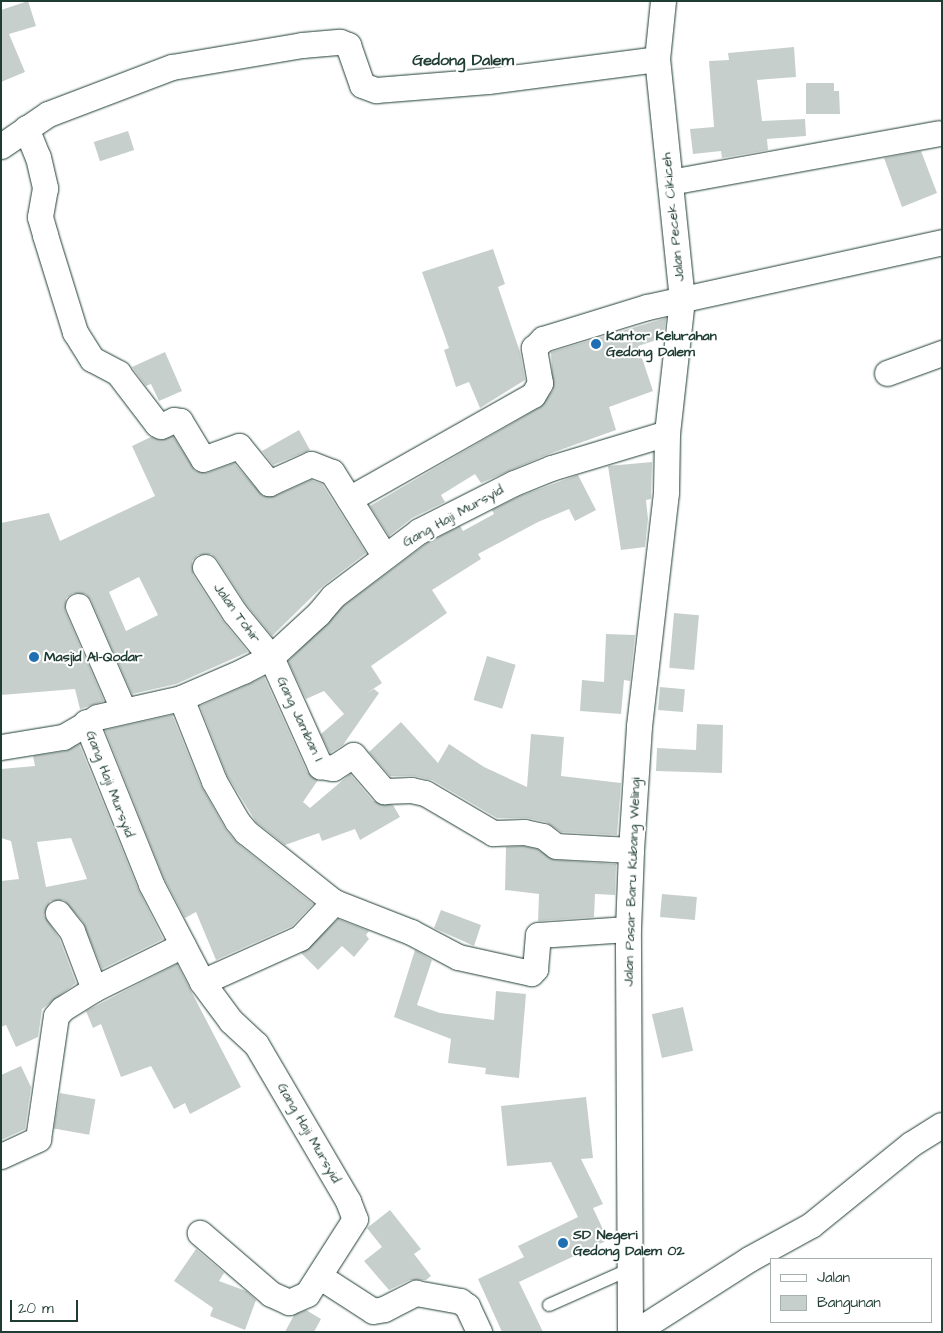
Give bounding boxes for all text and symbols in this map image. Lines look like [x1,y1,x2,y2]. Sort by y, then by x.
district label: Gedong Dalem [412,50,514,70]
street label: Jalan Pecek Cikiceh [658,152,688,282]
place label: Kantor Kelurahan Gedong Dalem [606,328,717,361]
marker: Kantor Kelurahan Gedong Dalem [590,338,602,350]
street label: Gang Haji Mursyid [400,481,506,551]
street label: Jalan Tohir [210,580,264,646]
place label: Masjid Al-Qodar [44,649,143,665]
marker: Masjid Al-Qodar [28,651,40,663]
street label: Gang Jamban I [273,674,327,764]
street label: Gang Haji Mursyid [82,728,138,840]
street label: Jalan Pasar Baru Kubang Welingi [620,777,644,987]
street label: Gang Haji Mursyid [274,1080,344,1186]
place label: SD Negeri Gedong Dalem 02 [573,1227,684,1260]
marker: SD Negeri Gedong Dalem 02 [557,1237,569,1249]
legend [770,1258,933,1323]
text: Jalan [817,1267,850,1288]
scale bar [12,1290,80,1322]
text: Bangunan [817,1292,881,1313]
text: 20 m [18,1298,54,1319]

